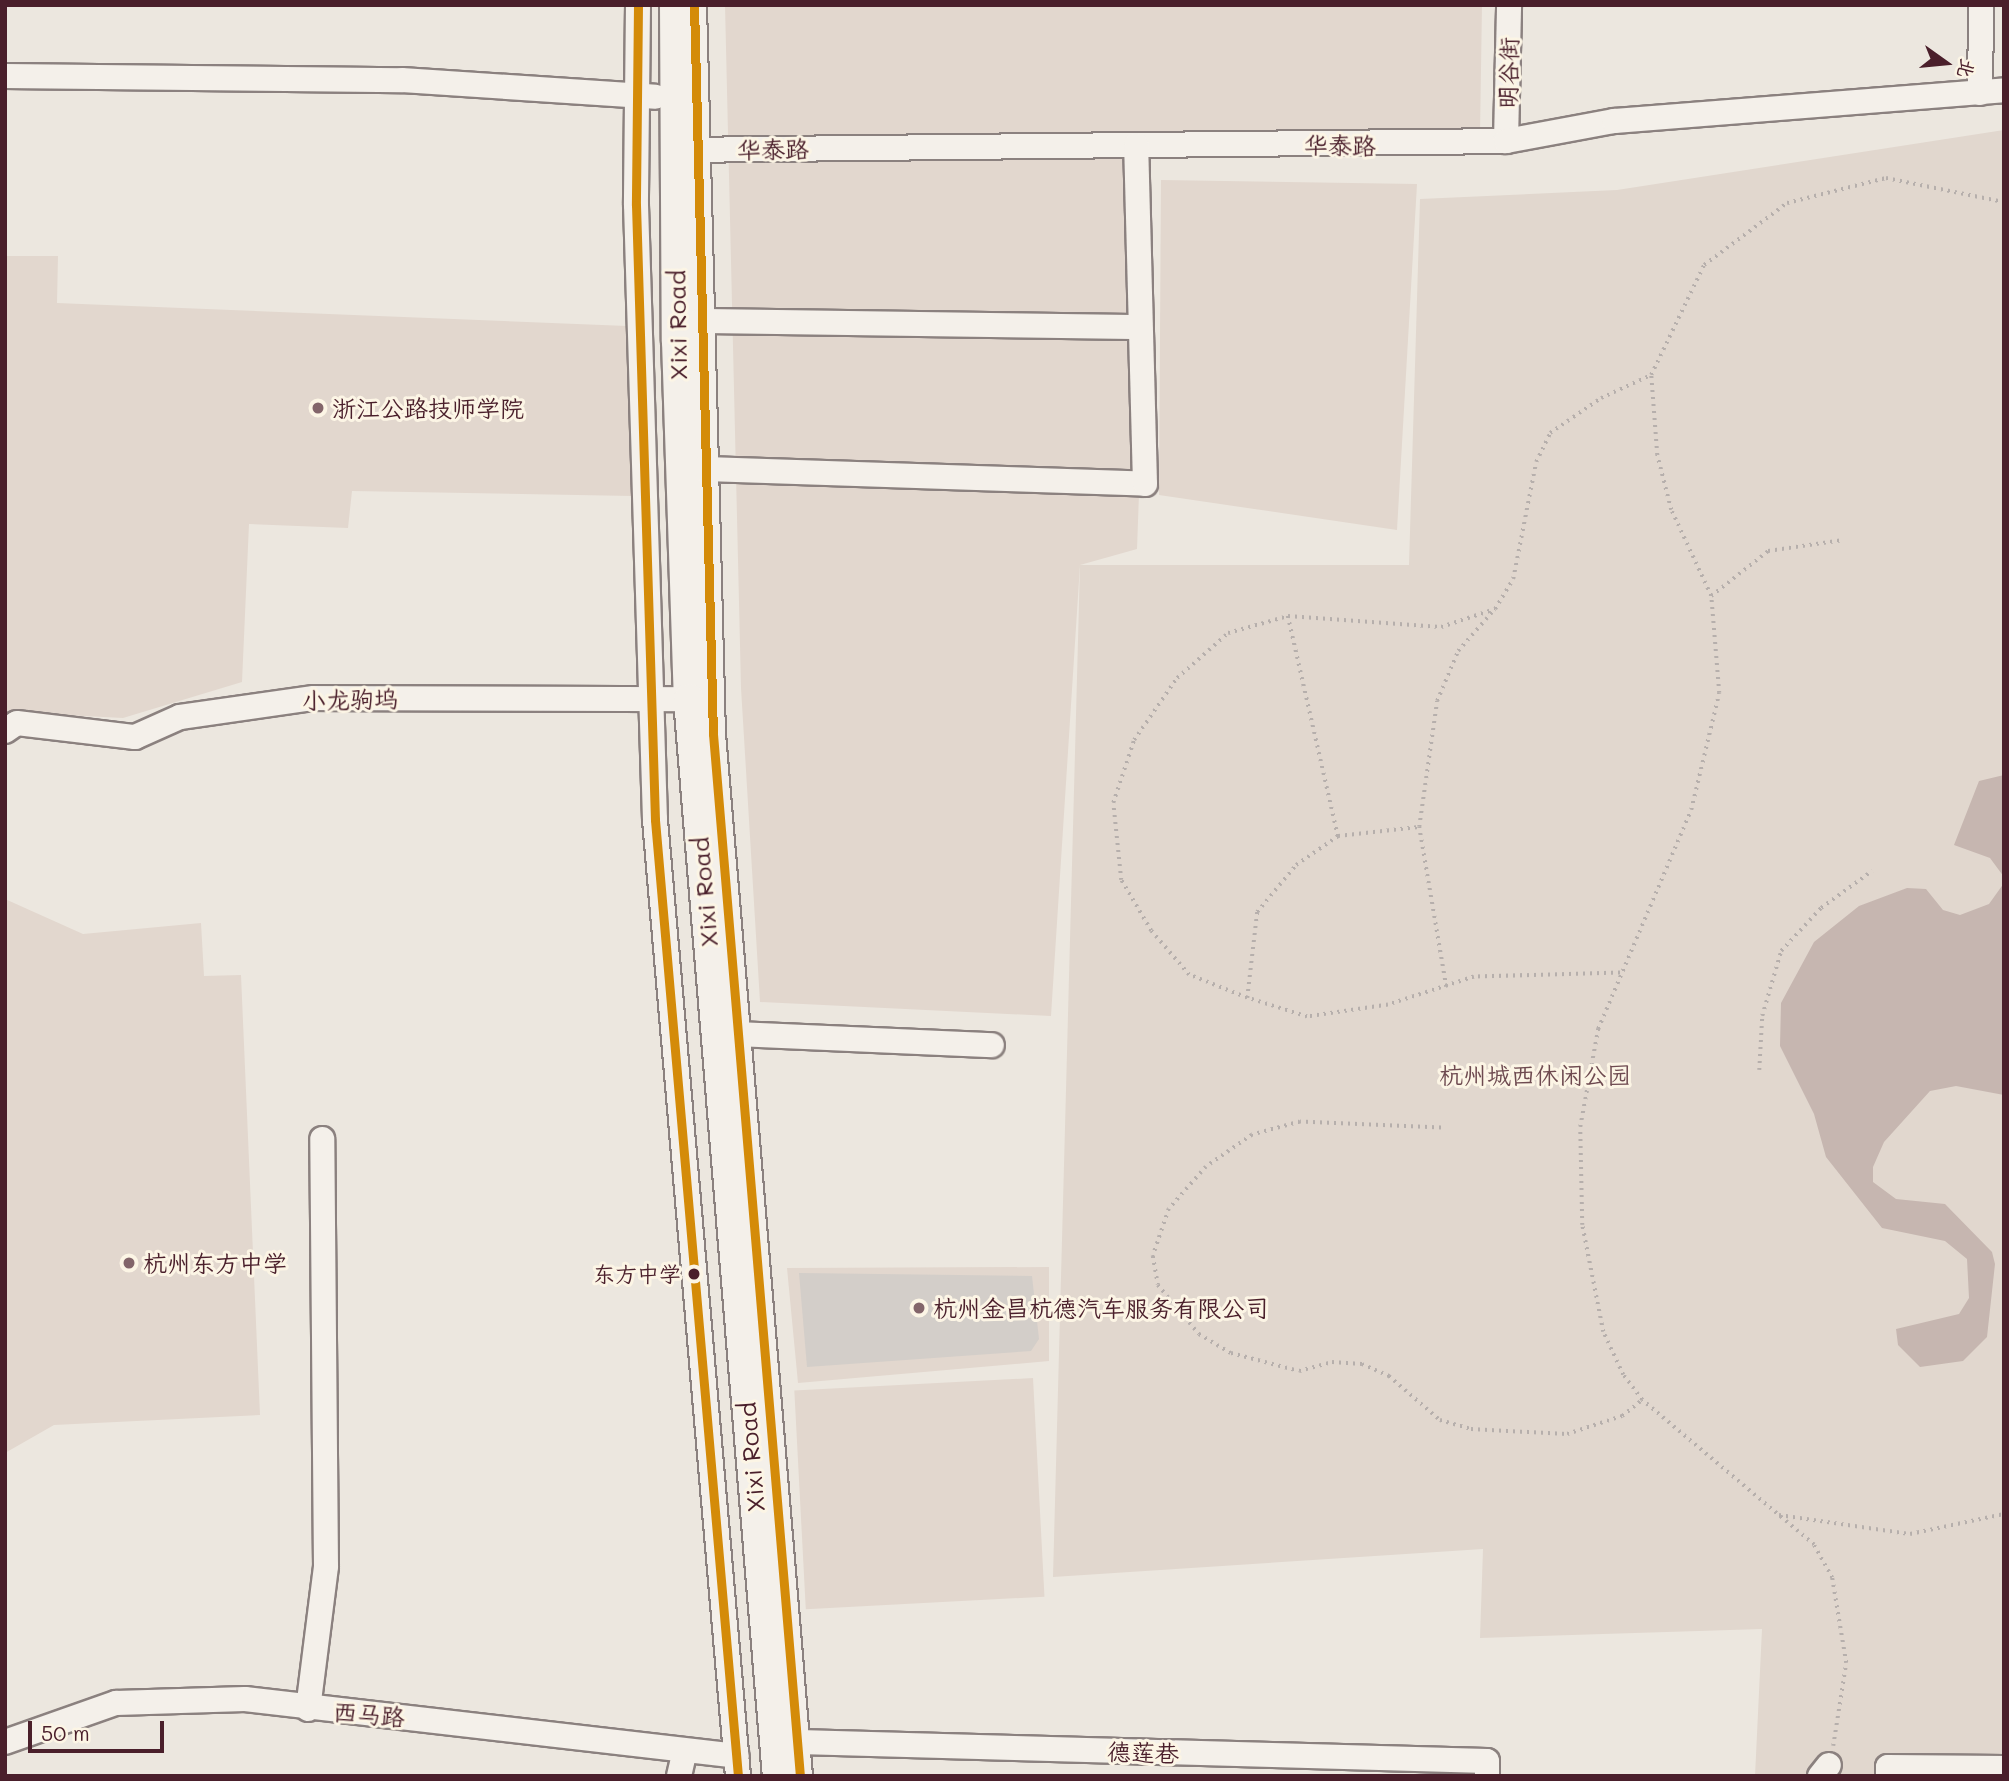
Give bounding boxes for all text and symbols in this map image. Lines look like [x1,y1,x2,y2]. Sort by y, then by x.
north arrow [1911,28,1981,98]
street label: 明谷街 [1493,37,1523,109]
text: 北 [1952,56,1981,81]
street label: 华泰路 [1304,130,1376,160]
street label: 华泰路 [737,134,809,164]
street label: Xixi Road [662,270,692,380]
place label: 浙江公路技师学院 [332,394,524,422]
marker: 浙江公路技师学院 [310,400,326,416]
street label: 小龙驹坞 [302,684,398,714]
street label: Xixi Road [685,836,723,948]
park label: 杭州城西休闲公园 [1439,1061,1631,1089]
place label: 杭州东方中学 [143,1249,287,1277]
marker: 杭州东方中学 [121,1255,137,1271]
place label: 东方中学 [593,1261,681,1287]
marker: 东方中学 [687,1267,701,1281]
place label: 杭州金昌杭德汽车服务有限公司 [933,1294,1269,1322]
marker: 杭州金昌杭德汽车服务有限公司 [911,1300,927,1316]
street label: Xixi Road [732,1401,770,1513]
street label: 西马路 [332,1697,406,1731]
scale bar [32,1708,168,1752]
text: 50 m [41,1719,90,1746]
street label: 德莲巷 [1107,1736,1179,1768]

